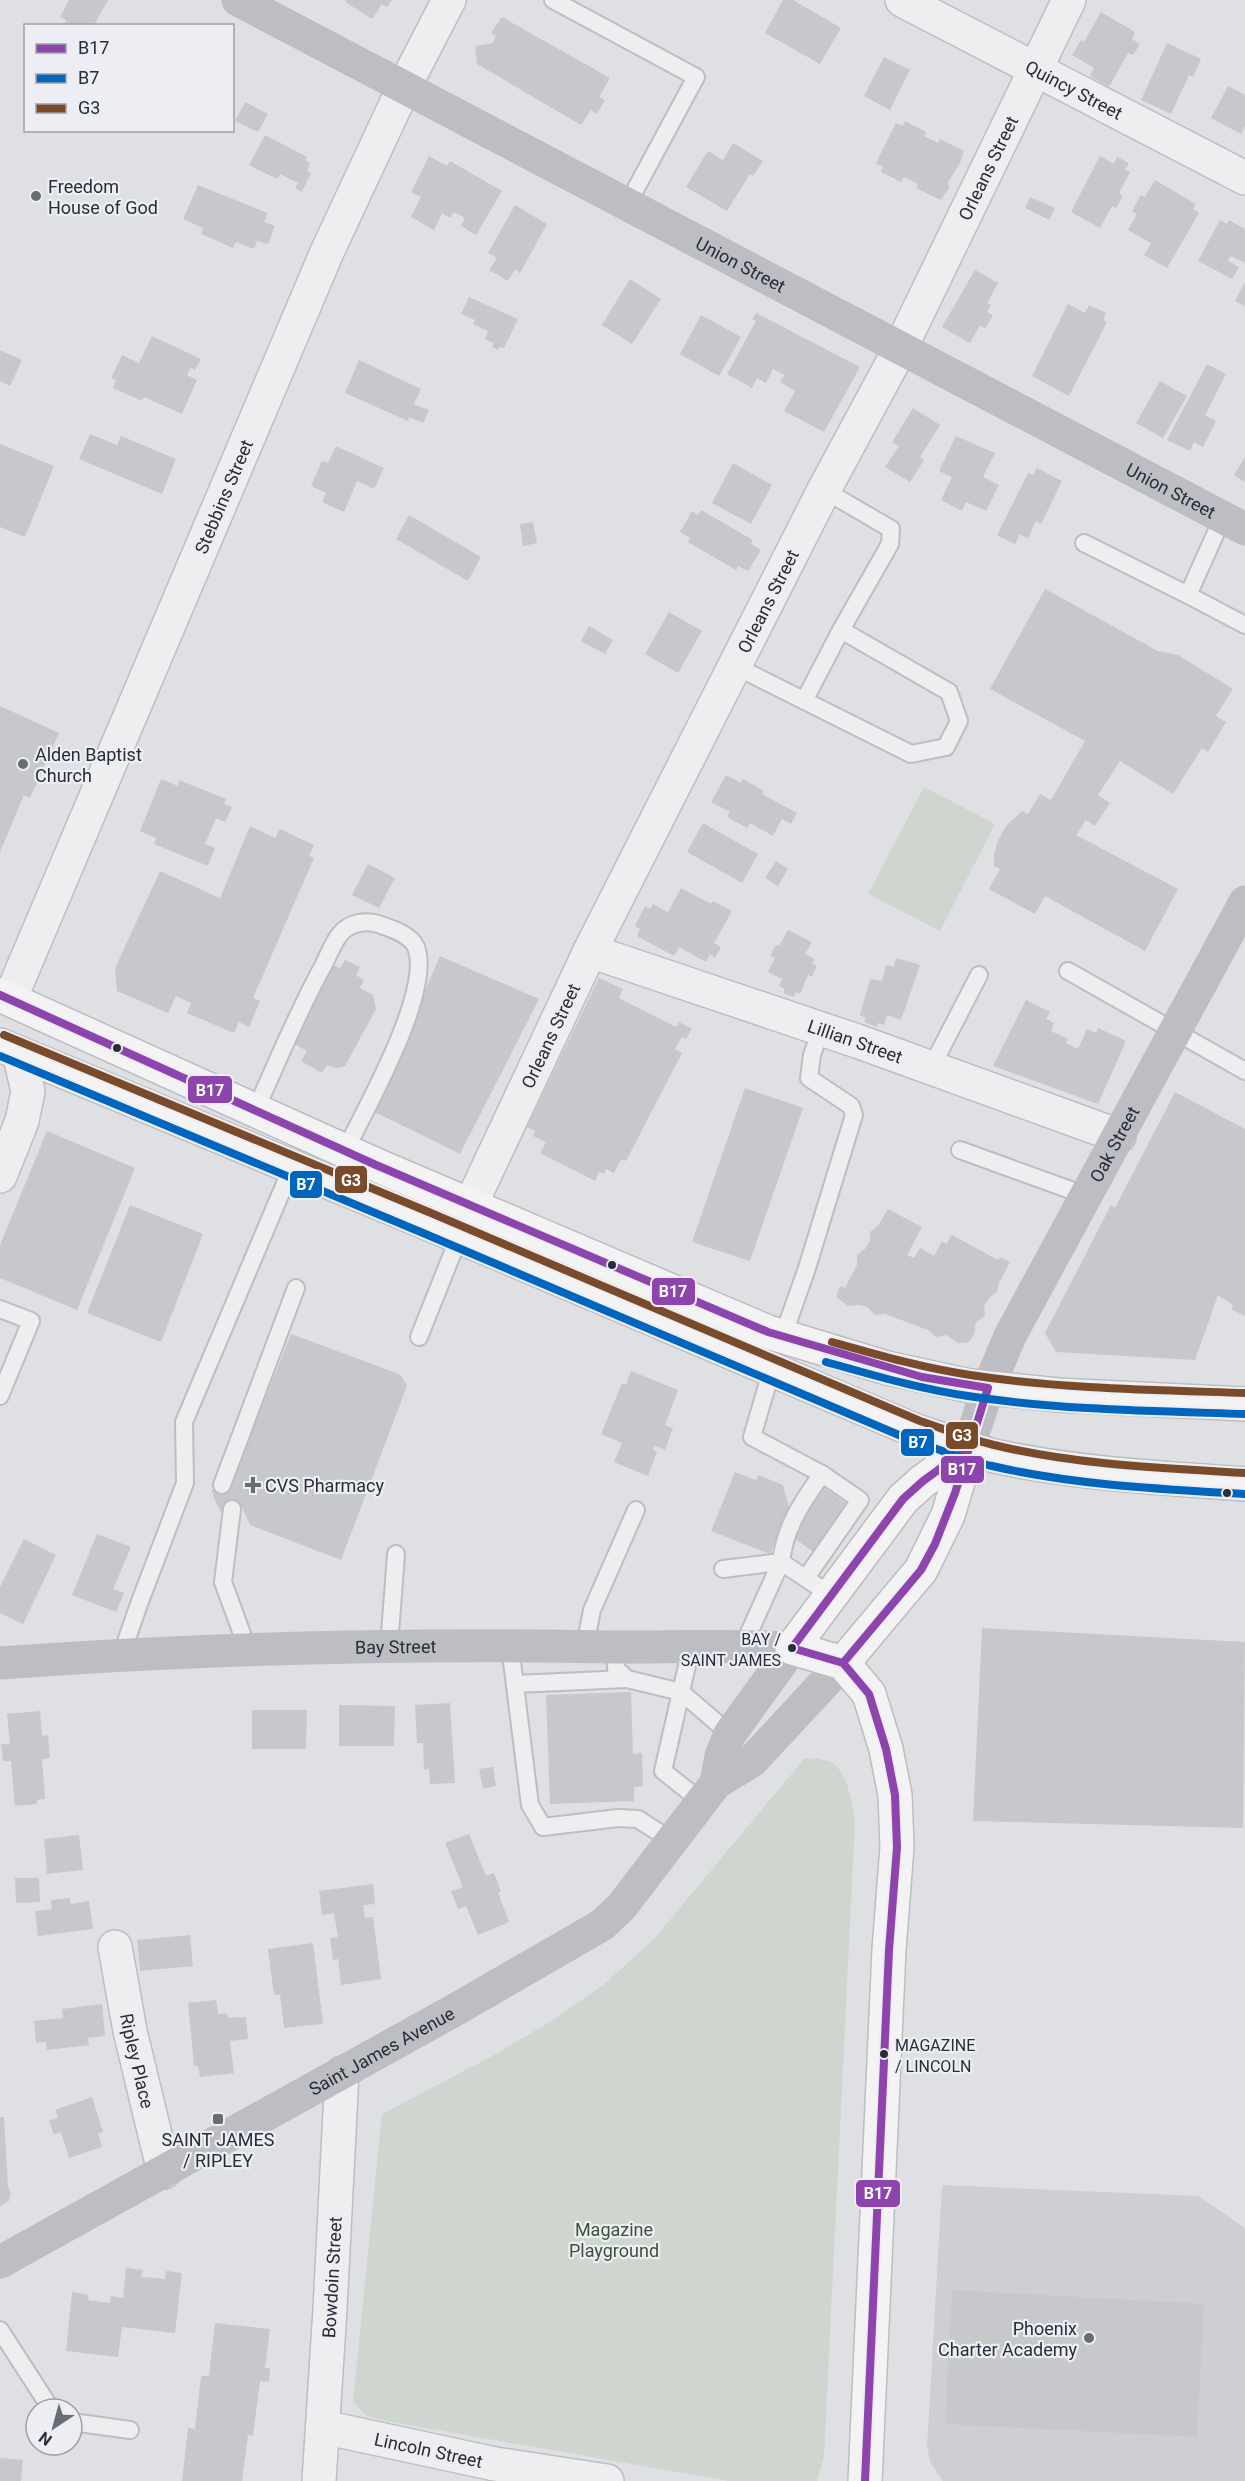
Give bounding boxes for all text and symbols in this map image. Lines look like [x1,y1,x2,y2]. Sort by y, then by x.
legend [24,24,234,132]
text: B17 [78,37,109,58]
street label: Quincy Street [1022,55,1126,123]
text: B7 [78,67,99,88]
text: G3 [78,97,100,118]
street label: Orleans Street [954,112,1022,224]
place label: Freedom House of God [48,176,158,218]
marker: Freedom House of God [29,189,43,203]
street label: Union Street [692,232,789,296]
street label: Stebbins Street [190,436,257,557]
street label: Union Street [1123,458,1220,522]
street label: Orleans Street [733,546,803,656]
place label: Alden Baptist Church [35,744,142,786]
marker: Alden Baptist Church [16,757,30,771]
street label: Orleans Street [517,980,584,1091]
street label: Lillian Street [805,1015,906,1067]
unlabelled marker [111,1042,123,1054]
line badge: B17 [187,1075,233,1104]
text: B17 [196,1081,224,1100]
street label: Oak Street [1085,1102,1143,1186]
line badge: G3 [334,1165,368,1194]
line badge: B7 [289,1170,323,1199]
text: G3 [341,1171,361,1190]
text: B7 [296,1175,316,1194]
unlabelled marker [606,1259,618,1271]
line badge: B17 [651,1277,696,1306]
text: B17 [659,1282,687,1301]
line badge: G3 [945,1421,979,1450]
text: G3 [952,1426,972,1445]
line badge: B7 [900,1428,935,1457]
text: B7 [908,1433,928,1452]
line badge: B17 [940,1455,985,1484]
text: B17 [948,1460,976,1479]
place label: CVS Pharmacy [265,1475,384,1496]
marker: CVS Pharmacy [246,1478,260,1492]
unlabelled marker [1221,1487,1233,1499]
place label: BAY / SAINT JAMES [681,1630,781,1670]
street label: Bay Street [355,1635,436,1657]
marker: BAY / SAINT JAMES [786,1642,798,1654]
street label: Saint James Avenue [305,2002,458,2099]
street label: Ripley Place [117,2012,159,2110]
place label: MAGAZINE / LINCOLN [895,2036,975,2076]
marker: MAGAZINE / LINCOLN [878,2048,890,2060]
marker: SAINT JAMES / RIPLEY [211,2112,225,2126]
place label: SAINT JAMES / RIPLEY [162,2129,275,2171]
line badge: B17 [855,2179,901,2208]
text: B17 [864,2184,892,2203]
street label: Bowdoin Street [318,2216,345,2339]
park label: Magazine Playground [569,2219,659,2261]
place label: Phoenix Charter Academy [938,2318,1077,2360]
marker: Phoenix Charter Academy [1082,2331,1096,2345]
north arrow [24,2397,84,2457]
text: N [35,2428,56,2450]
street label: Lincoln Street [373,2428,485,2472]

